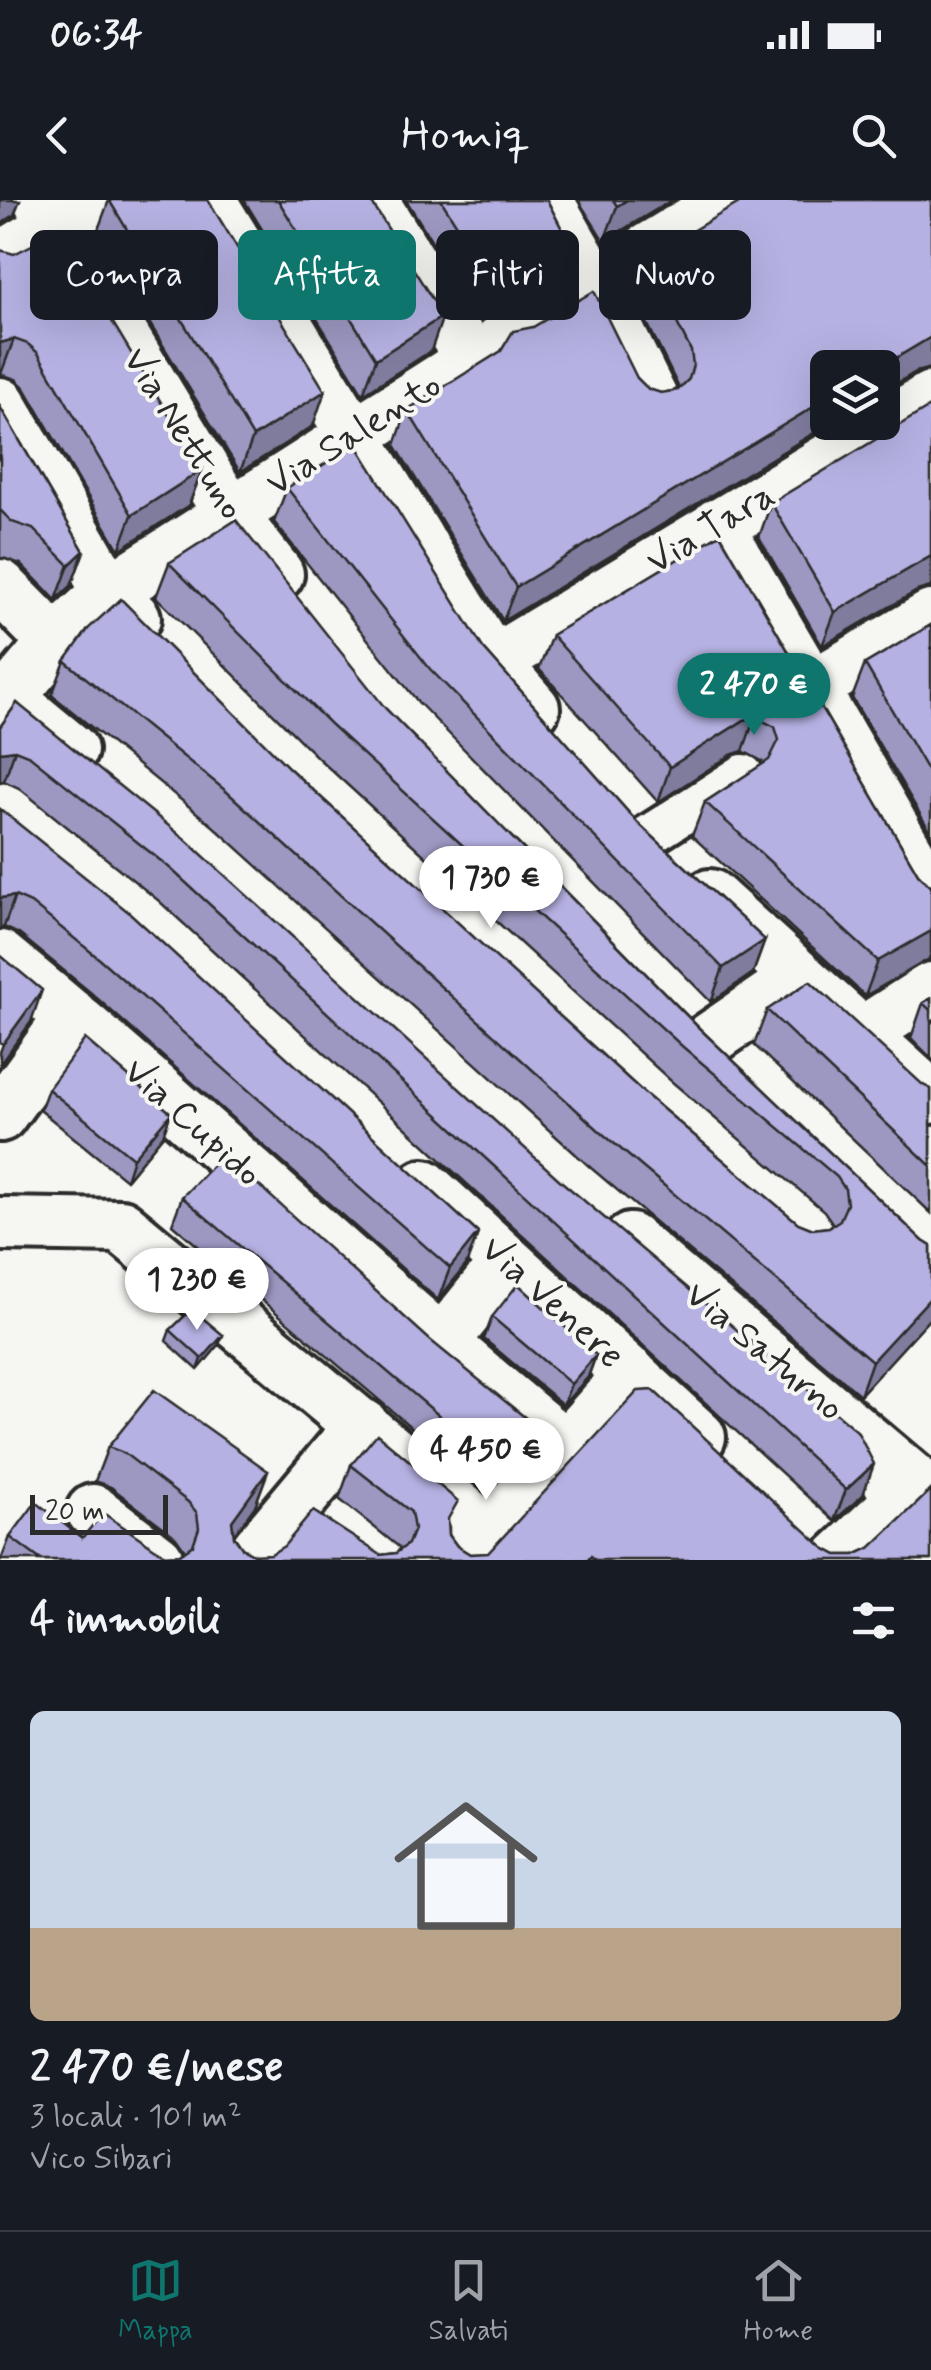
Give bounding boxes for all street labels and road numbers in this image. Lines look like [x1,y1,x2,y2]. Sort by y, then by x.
street label: Via Nettuno [111,339,255,529]
street label: Via Salento [257,362,451,508]
street label: Via Tara [637,471,785,587]
street label: Via Cupido [112,1048,272,1198]
street label: Via Venere [470,1225,634,1381]
street label: Via Saturno [674,1271,854,1433]

